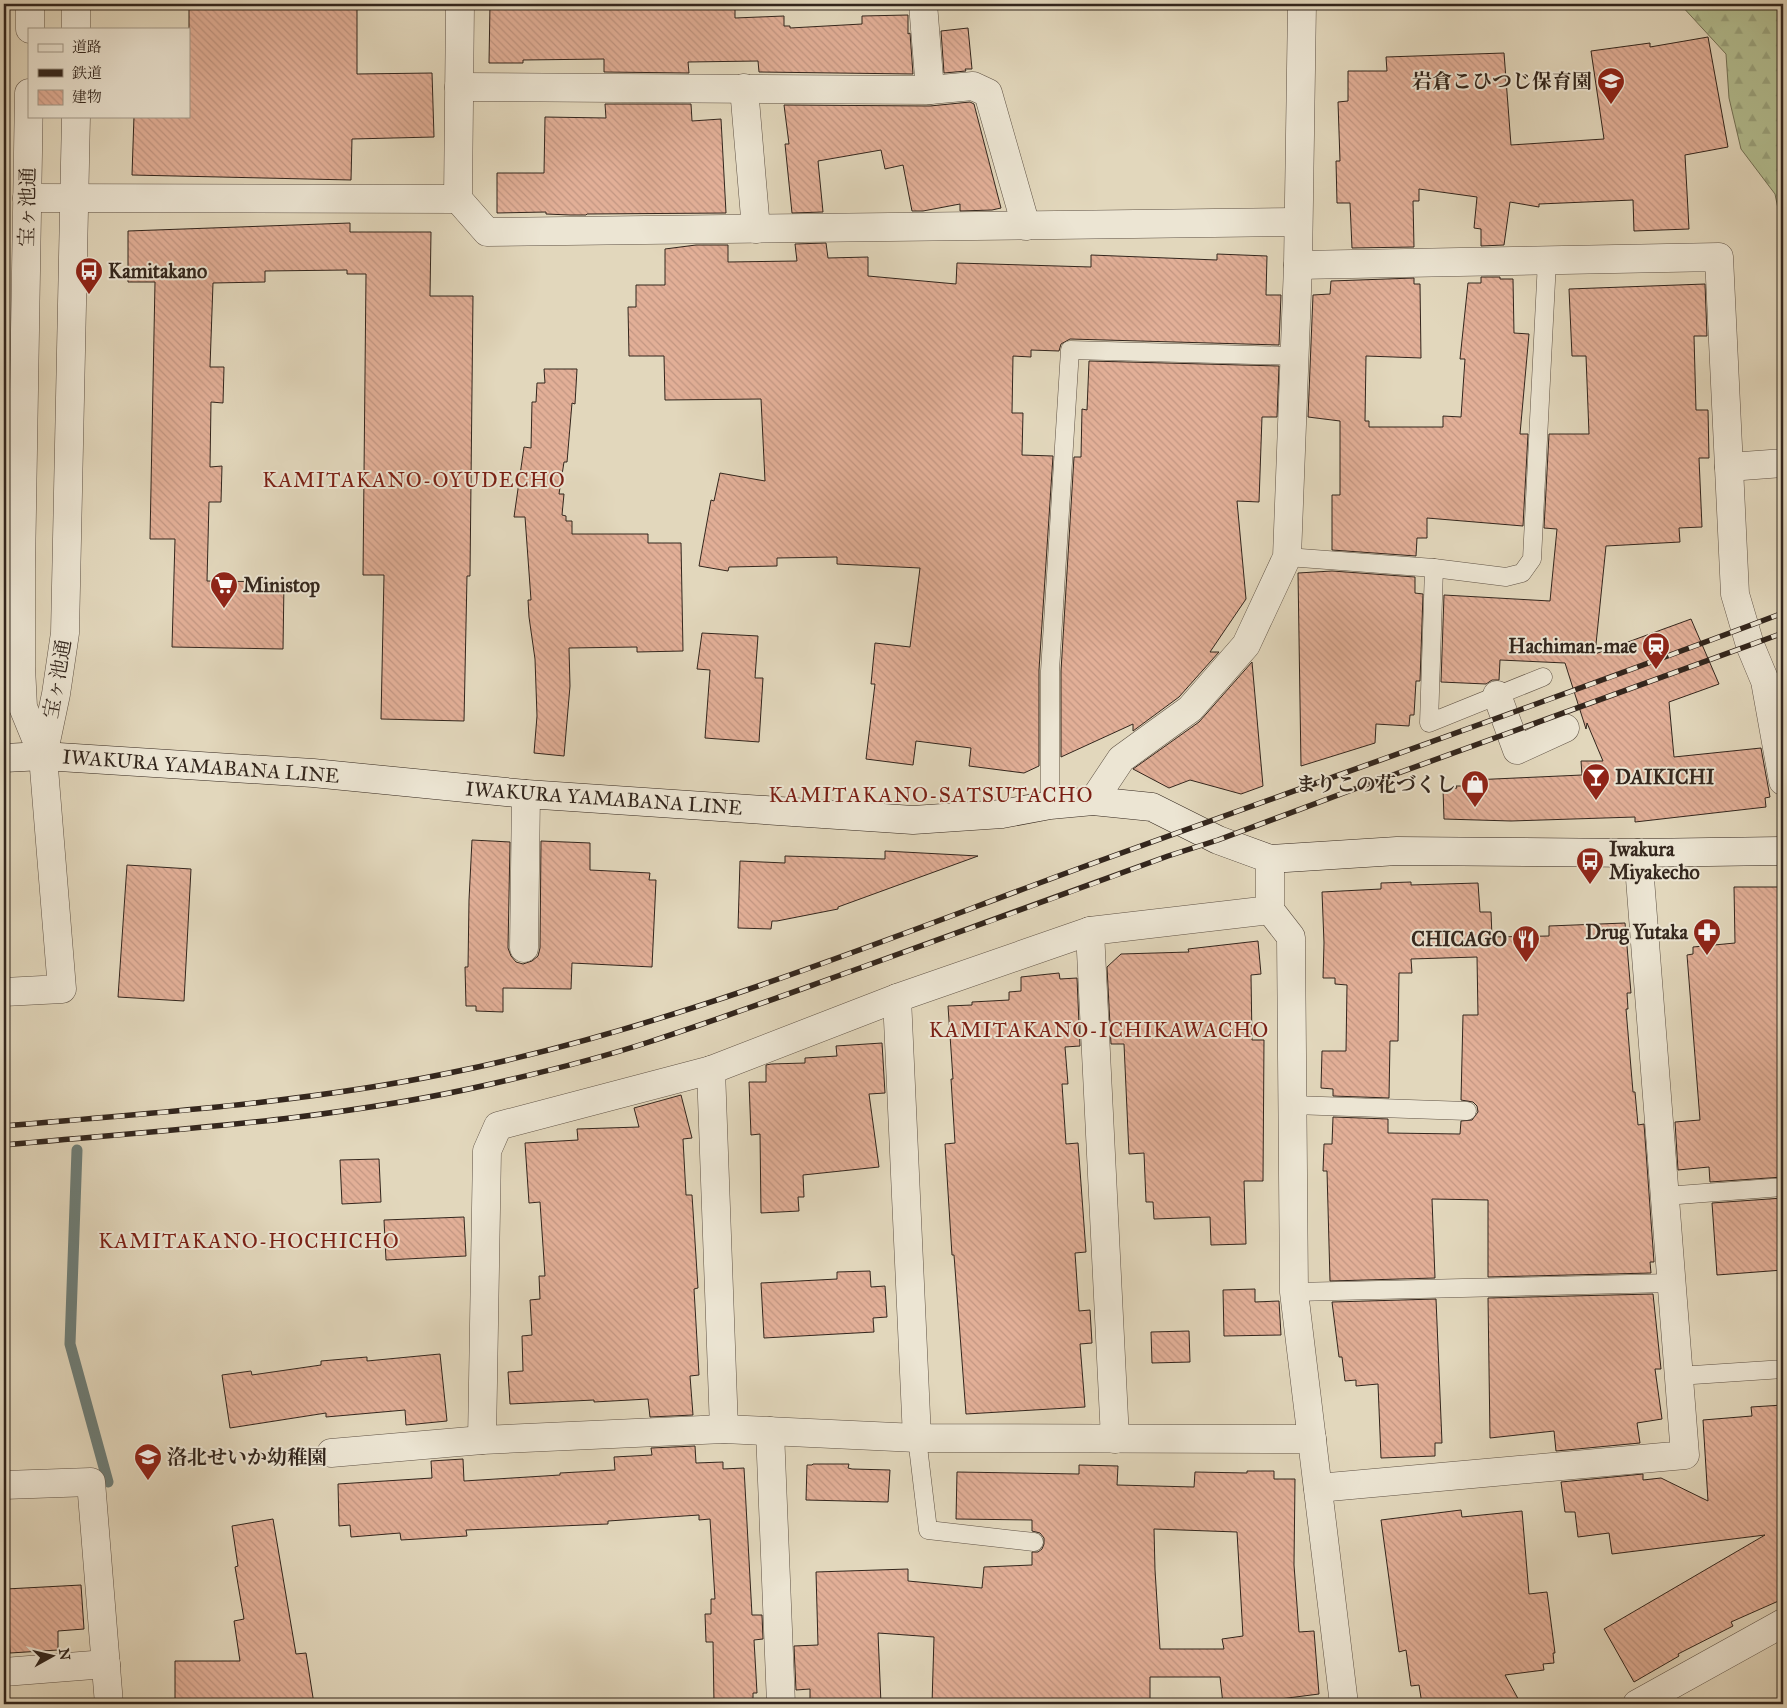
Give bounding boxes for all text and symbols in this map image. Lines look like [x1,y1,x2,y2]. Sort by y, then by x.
legend [28,28,190,118]
text: 道路 [72,38,102,56]
text: 鉄道 [72,64,102,82]
school or university icon: 岩倉こひつじ保育園 [1596,66,1626,105]
place label: 岩倉こひつじ保育園 [1412,69,1592,93]
text: 建物 [72,88,102,106]
street label: 宝ヶ池通 [14,167,40,247]
bus stop icon: Kamitakano [74,256,104,295]
place label: Kamitakano [108,259,207,283]
district label: KAMITAKANO-OYUDECHO [262,467,566,493]
supermarket icon: Ministop [209,570,239,609]
place label: Ministop [243,573,320,598]
station icon: Hachiman-mae [1641,631,1671,670]
place label: Hachiman-mae [1508,634,1638,658]
street label: 宝ヶ池通 [38,638,76,720]
street label: IWAKURA YAMABANA LINE [62,744,340,788]
bar icon: DAIKICHI [1581,762,1611,801]
place label: DAIKICHI [1615,765,1715,789]
shop icon: まりこの花づくし [1460,769,1490,808]
place label: まりこの花づくし [1296,772,1456,796]
street label: IWAKURA YAMABANA LINE [465,776,743,820]
district label: KAMITAKANO-SATSUTACHO [769,782,1093,808]
place label: Iwakura Miyakecho [1609,837,1700,885]
bus stop icon: Iwakura Miyakecho [1575,846,1605,885]
pharmacy icon: Drug Yutaka [1692,917,1722,956]
place label: Drug Yutaka [1585,920,1689,945]
restaurant icon: CHICAGO [1511,924,1541,963]
place label: CHICAGO [1411,927,1507,951]
district label: KAMITAKANO-ICHIKAWACHO [929,1017,1269,1043]
district label: KAMITAKANO-HOCHICHO [98,1228,400,1254]
school or university icon: 洛北せいか幼稚園 [133,1442,163,1481]
place label: 洛北せいか幼稚園 [167,1445,327,1469]
north arrow [28,1630,78,1680]
text: N [55,1647,74,1661]

